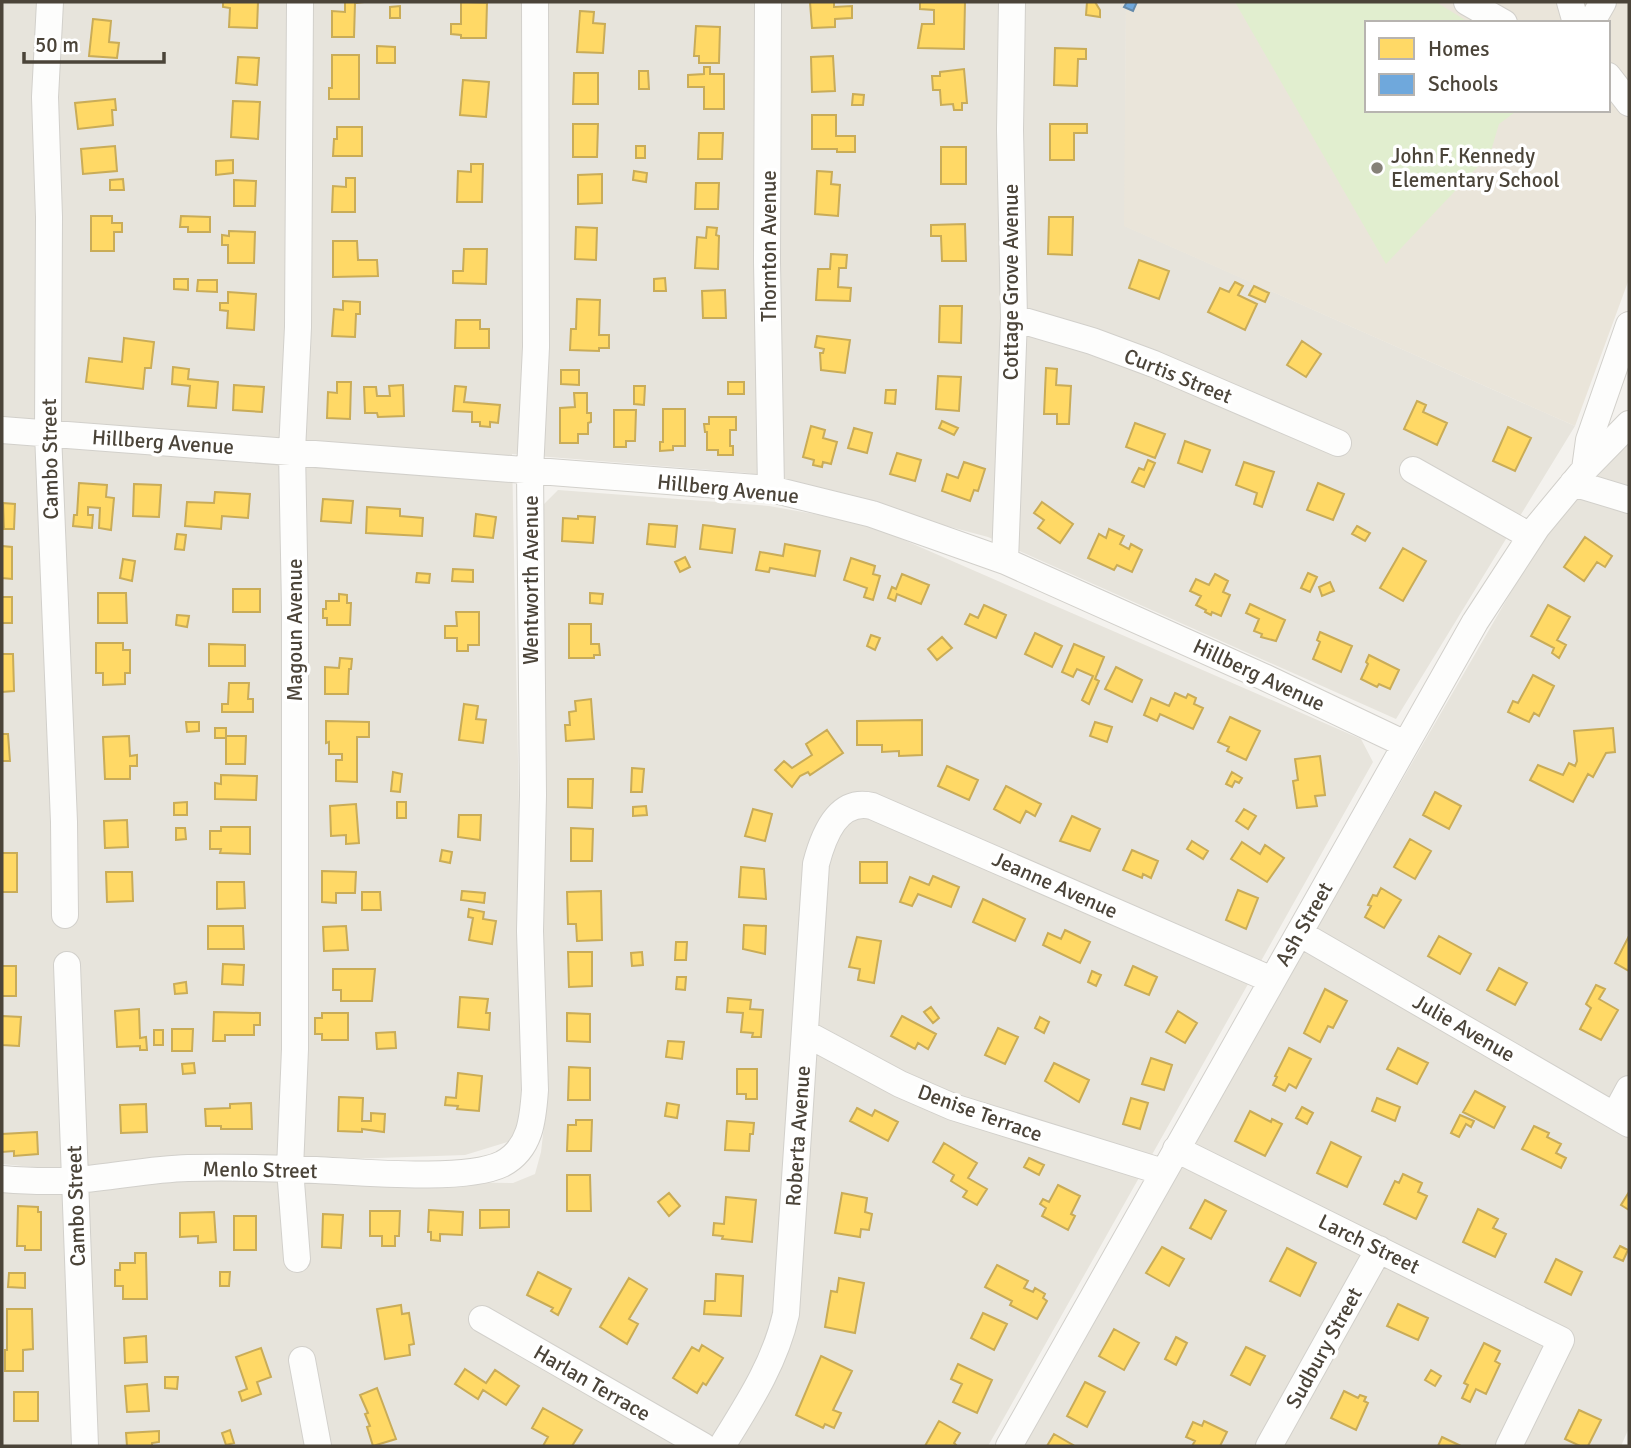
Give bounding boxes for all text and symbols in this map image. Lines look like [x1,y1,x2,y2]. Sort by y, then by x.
scale bar [24,21,164,65]
legend [1365,21,1610,112]
text: 50 m [35,32,79,58]
text: Homes [1428,36,1490,62]
text: Schools [1428,71,1498,97]
place label: John F. Kennedy Elementary School [1391,143,1560,193]
marker: John F. Kennedy Elementary School [1369,160,1385,176]
street label: Thornton Avenue [756,170,782,322]
street label: Cottage Grove Avenue [998,184,1024,380]
street label: Curtis Street [1120,343,1236,409]
street label: Cambo Street [36,398,64,520]
street label: Hillberg Avenue [91,424,235,460]
street label: Hillberg Avenue [656,469,800,509]
street label: Wentworth Avenue [518,495,544,665]
street label: Magoun Avenue [282,559,308,701]
street label: Hillberg Avenue [1189,633,1329,717]
street label: Jeanne Avenue [988,846,1122,924]
street label: Ash Street [1270,877,1338,971]
street label: Julie Avenue [1408,988,1520,1068]
street label: Roberta Avenue [780,1065,816,1207]
street label: Denise Terrace [914,1078,1046,1148]
street label: Cambo Street [61,1145,91,1267]
street label: Menlo Street [202,1156,318,1184]
street label: Larch Street [1314,1208,1424,1280]
street label: Sudbury Street [1280,1283,1368,1413]
street label: Harlan Terrace [529,1339,655,1427]

